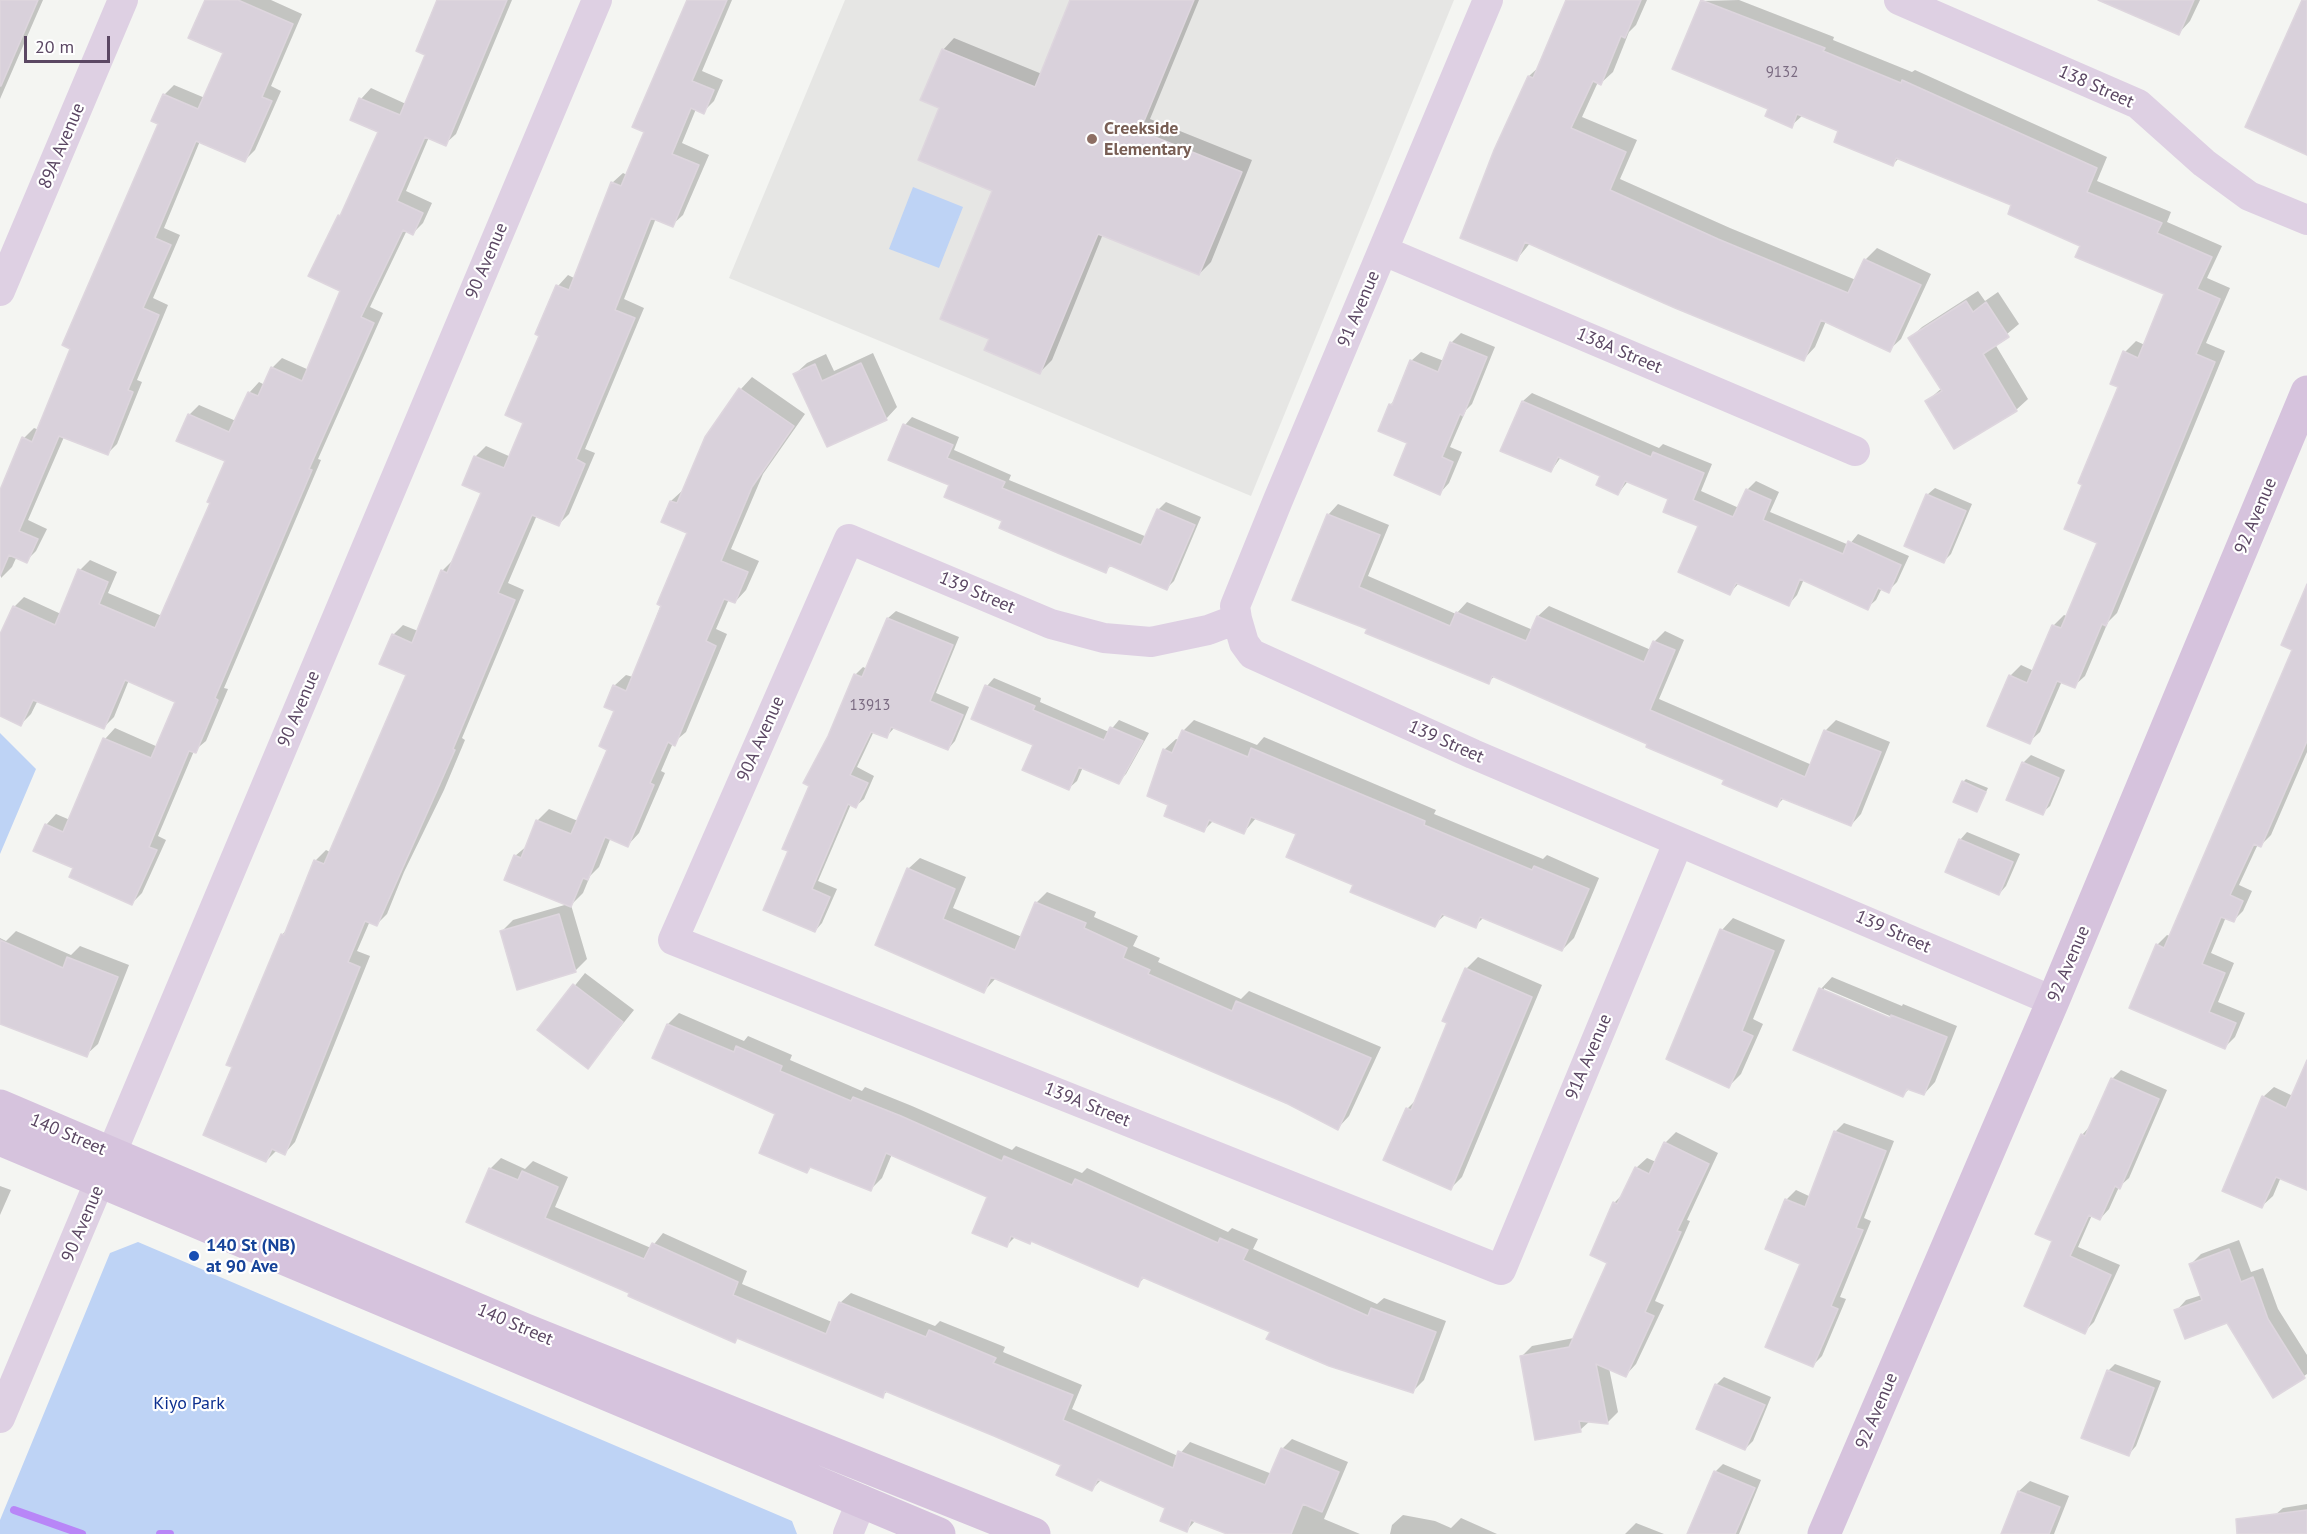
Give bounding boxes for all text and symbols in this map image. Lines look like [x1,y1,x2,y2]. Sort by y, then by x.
scale bar [27,24,112,62]
text: 20 m [35,35,74,58]
street label: 138 Street [2055,61,2137,113]
house number: 9132 [1766,64,1798,82]
street label: 89A Avenue [34,100,90,192]
place label: Creekside Elementary [1104,118,1191,160]
marker: Creekside Elementary [1085,132,1099,146]
street label: 90 Avenue [461,220,513,302]
street label: 91 Avenue [1333,268,1385,350]
street label: 138A Street [1573,323,1665,379]
street label: 92 Avenue [2230,475,2282,557]
street label: 139 Street [936,567,1018,619]
street label: 90 Avenue [273,668,325,750]
street label: 90A Avenue [733,693,789,785]
house number: 13913 [850,697,890,715]
street label: 139 Street [1405,716,1487,768]
street label: 139 Street [1852,906,1934,958]
street label: 92 Avenue [2043,923,2095,1005]
street label: 91A Avenue [1561,1011,1617,1103]
street label: 139A Street [1041,1078,1133,1132]
street label: 140 Street [27,1109,109,1161]
street label: 90 Avenue [57,1183,109,1265]
place label: 140 St (NB) at 90 Ave [206,1235,296,1278]
marker: 140 St (NB) at 90 Ave [187,1249,201,1263]
street label: 140 Street [474,1299,556,1351]
street label: 92 Avenue [1851,1370,1903,1452]
park label: Kiyo Park [153,1393,225,1415]

